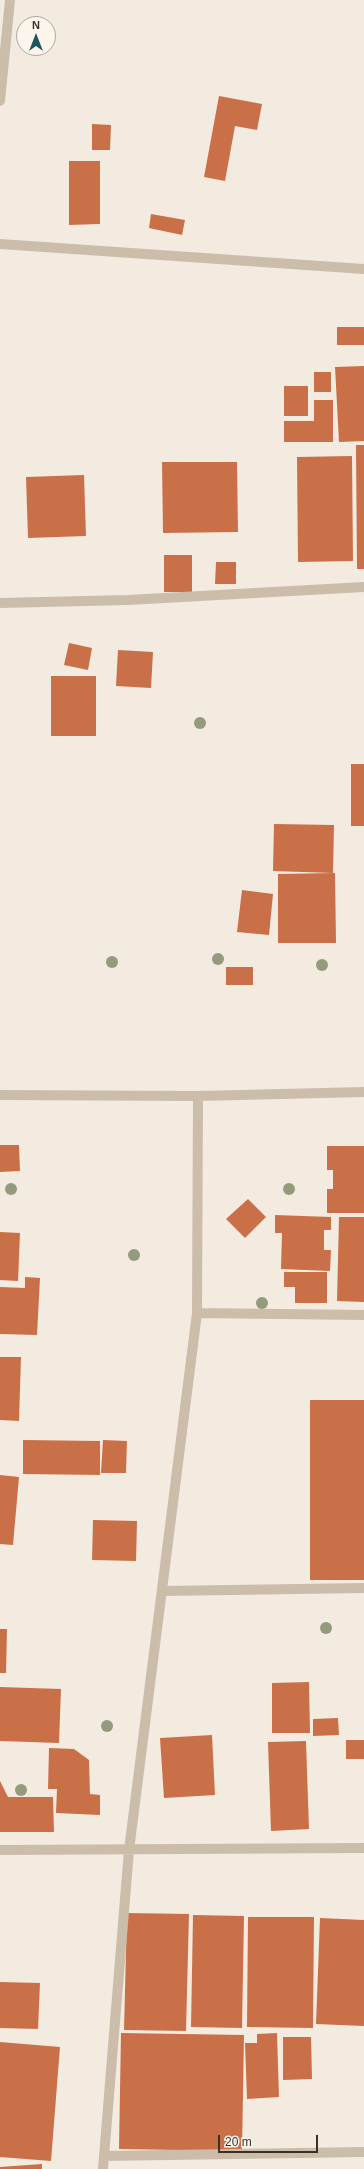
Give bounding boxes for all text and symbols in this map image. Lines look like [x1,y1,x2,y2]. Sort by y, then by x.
north arrow [16,16,56,56]
text: N [32,19,40,31]
scale bar [220,2127,320,2153]
text: 20 m [225,2135,252,2149]

